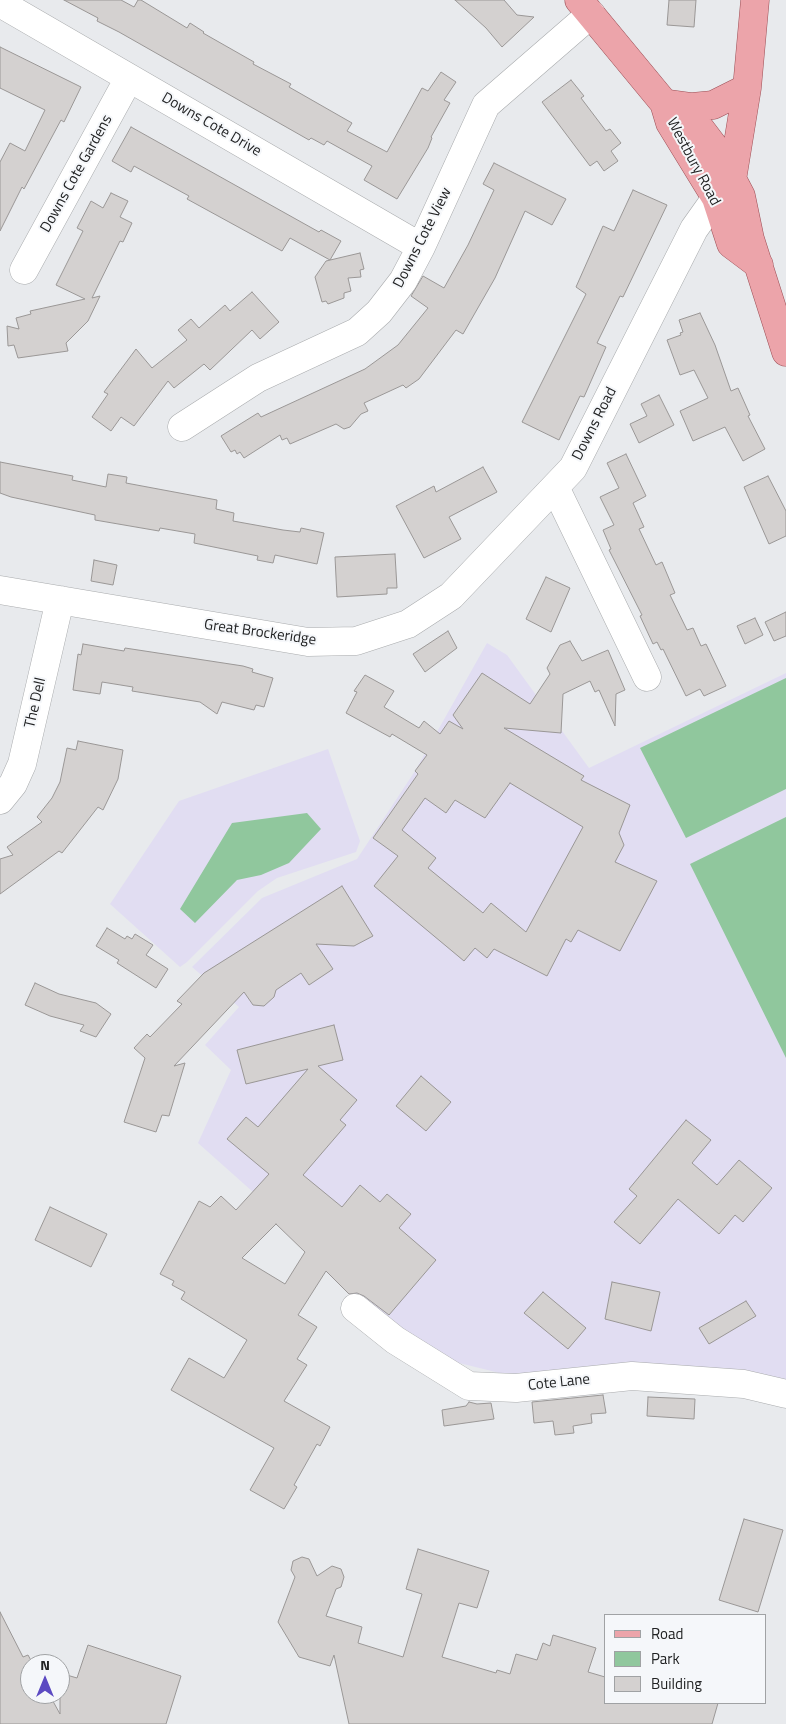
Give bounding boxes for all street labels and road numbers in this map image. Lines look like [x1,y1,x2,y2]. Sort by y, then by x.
street label: Downs Cote Drive [158,89,264,161]
street label: Downs Cote Gardens [37,112,117,236]
street label: Westbury Road [662,115,724,209]
street label: Downs Cote View [390,185,456,291]
street label: Downs Road [569,384,621,464]
street label: Great Brockeridge [203,616,317,650]
street label: The Dell [21,676,51,730]
street label: Cote Lane [527,1371,591,1395]

